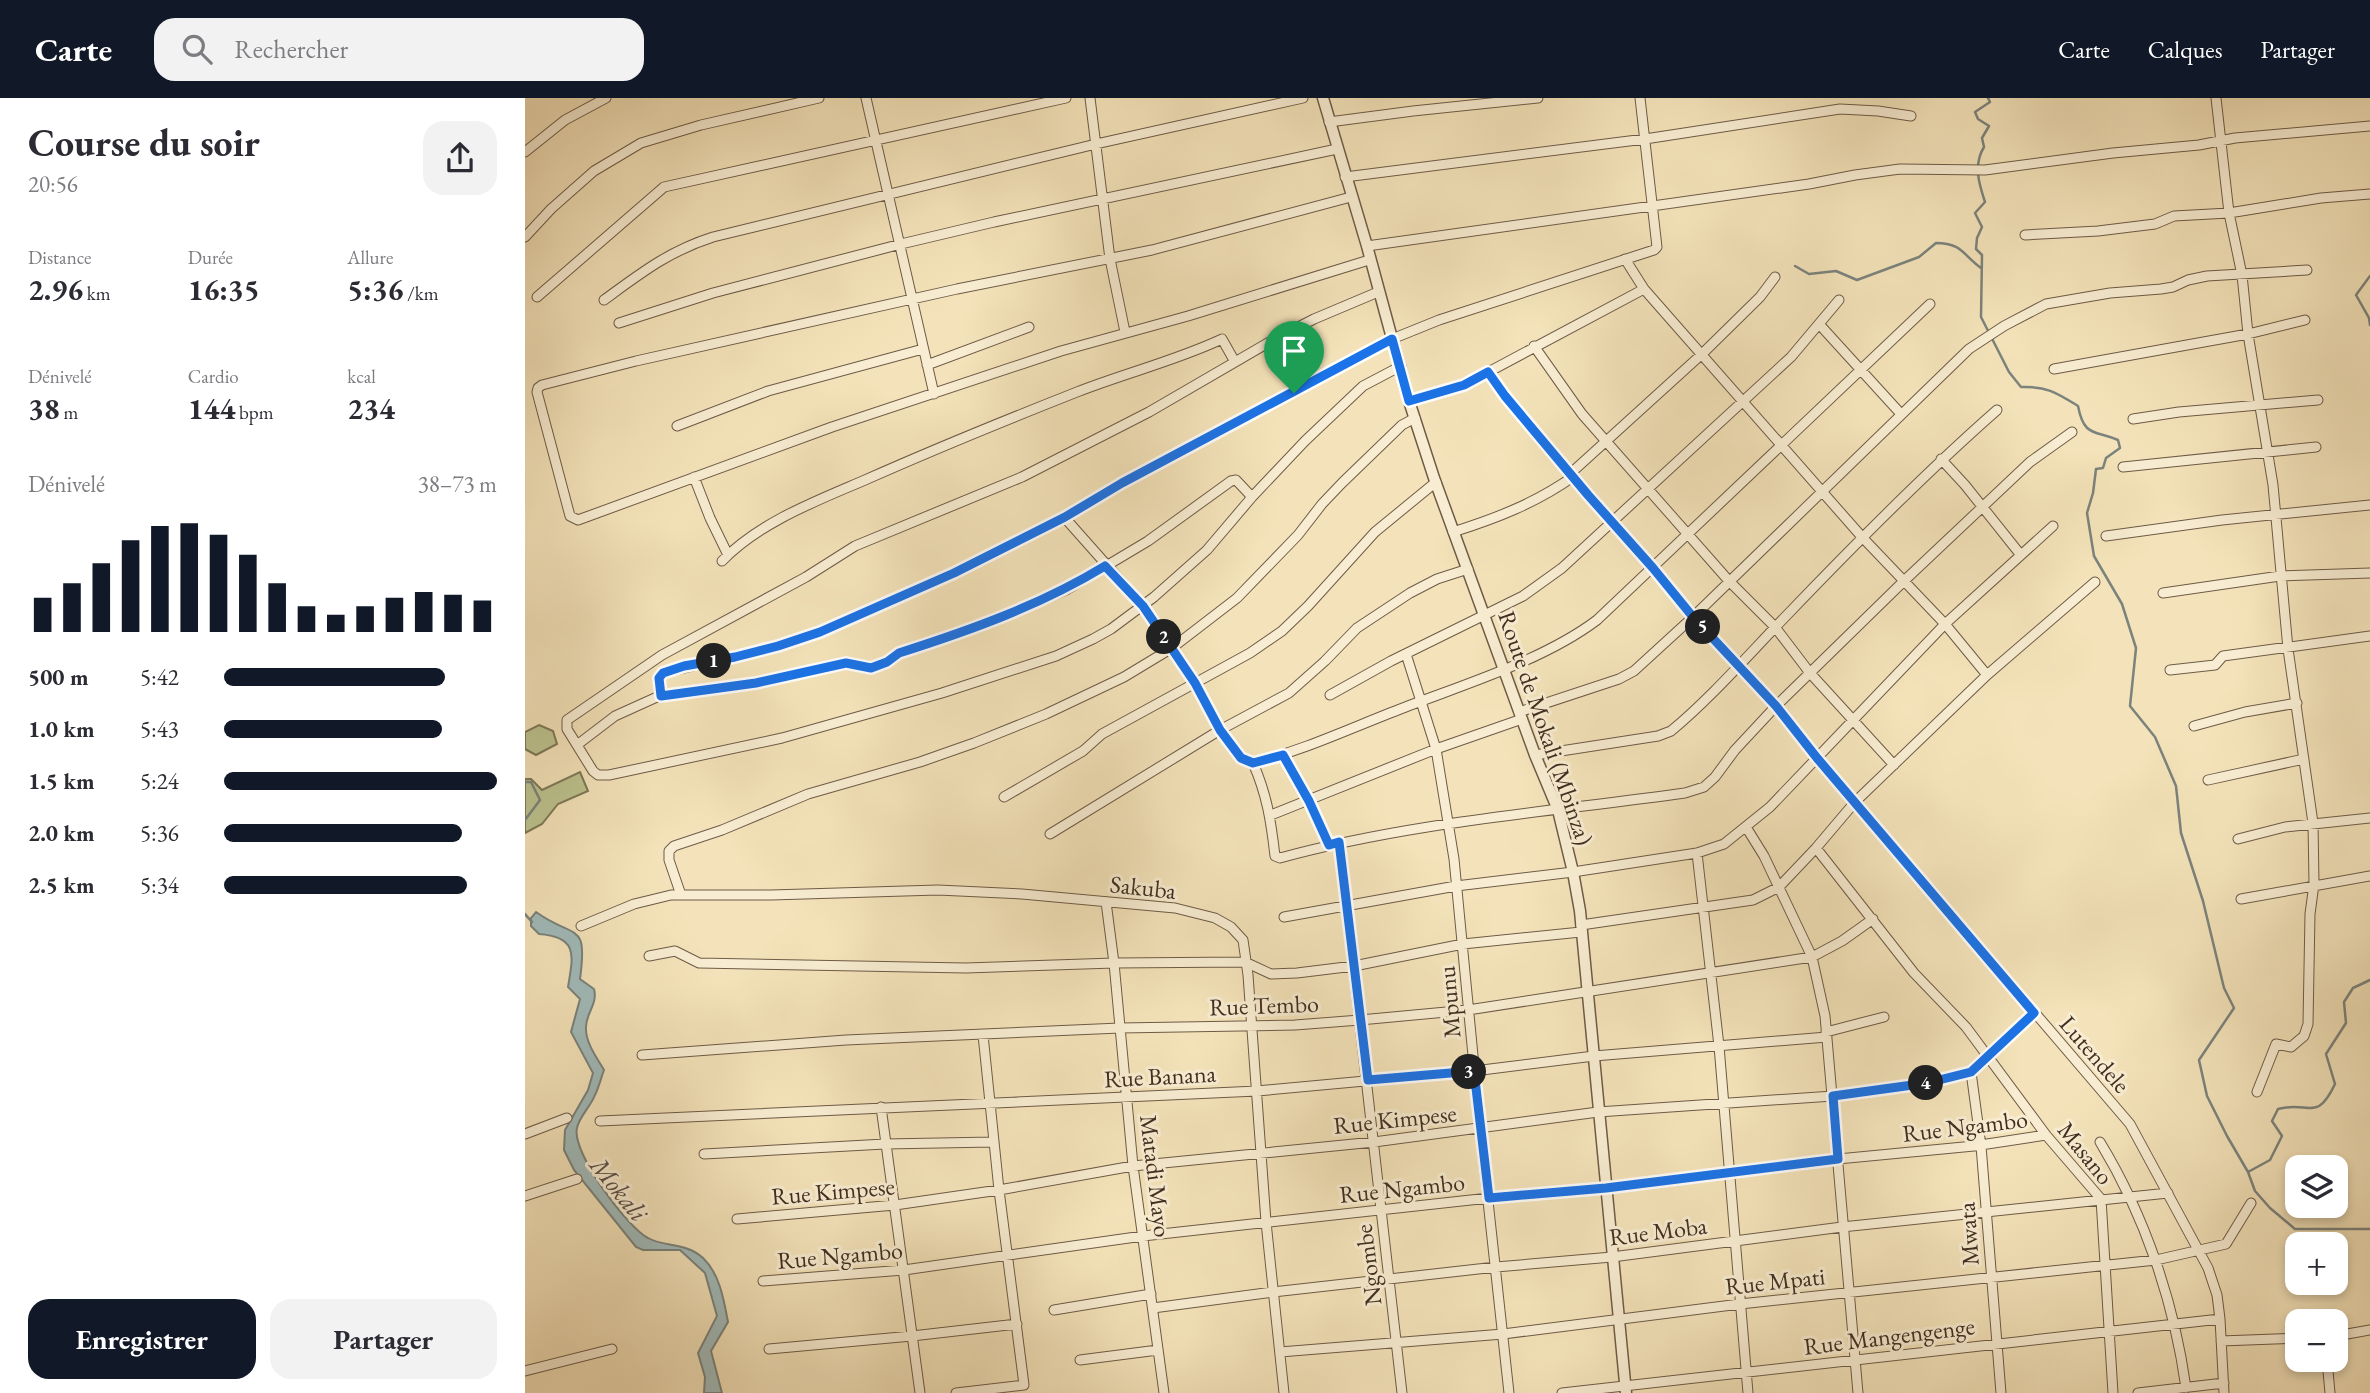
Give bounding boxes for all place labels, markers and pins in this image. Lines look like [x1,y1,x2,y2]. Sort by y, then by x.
pin [1264,321,1324,393]
pin: 5 [1685,610,1721,644]
pin: 2 [1147,620,1181,654]
pin: 1 [697,644,731,678]
pin: 3 [1451,1054,1487,1090]
pin: 4 [1909,1066,1943,1100]

